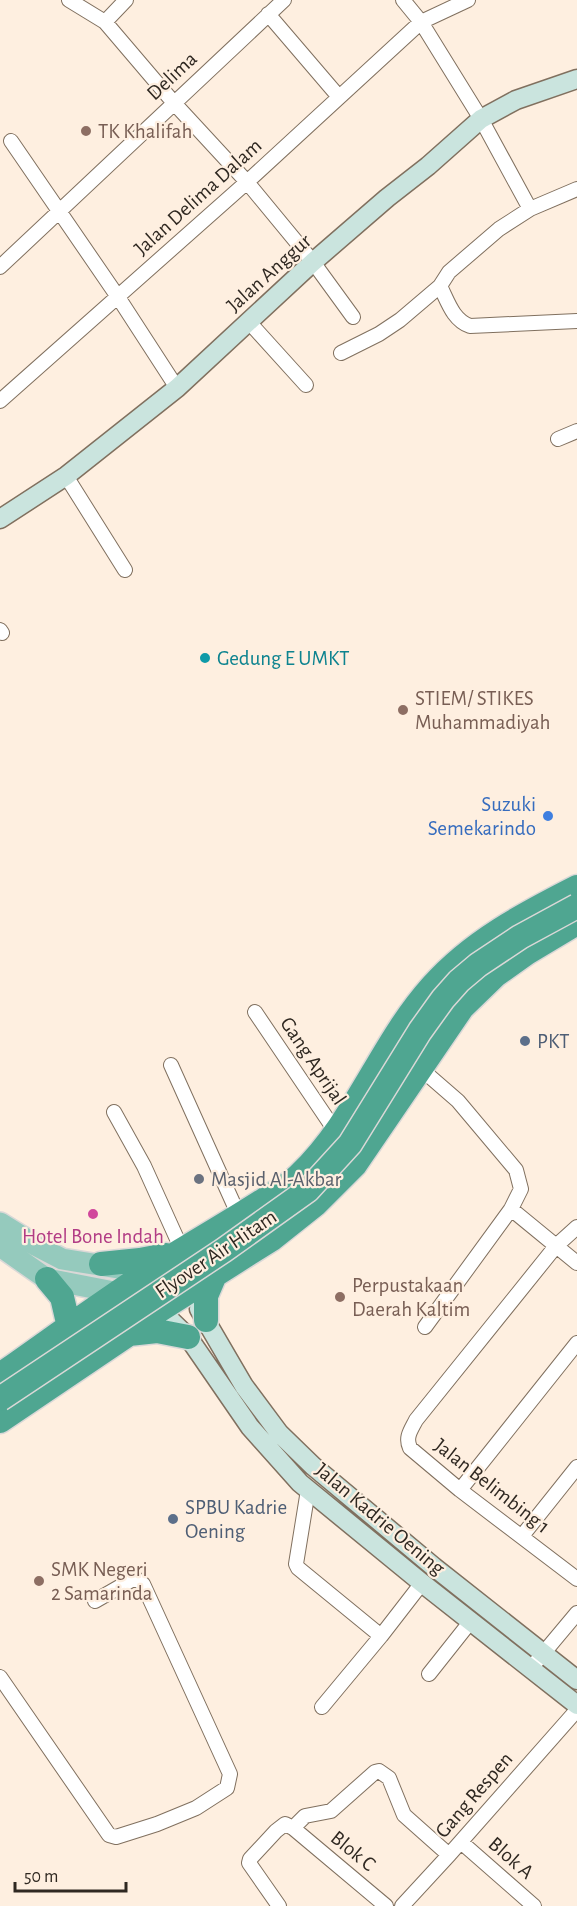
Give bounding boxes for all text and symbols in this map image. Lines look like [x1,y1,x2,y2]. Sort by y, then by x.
street label: Delima [143,48,201,104]
place label: TK Khalifah [98,121,192,142]
marker: TK Khalifah [79,124,93,138]
street label: Jalan Delima Dalam [130,135,266,259]
street label: Jalan Anggur [223,230,315,316]
place label: Gedung E UMKT [217,648,350,669]
marker: Gedung E UMKT [198,651,212,665]
place label: STIEM/ STIKES Muhammadiyah [415,688,551,733]
marker: STIEM/ STIKES Muhammadiyah [396,703,410,717]
place label: Suzuki Semekarindo [428,794,536,839]
marker: Suzuki Semekarindo [541,809,555,823]
street label: Gang Aprijal [276,1013,350,1109]
place label: PKT [537,1031,569,1052]
marker: PKT [518,1034,532,1048]
place label: Masjid Al-Akbar [211,1169,342,1190]
marker: Masjid Al-Akbar [192,1172,206,1186]
street label: Flyover Air Hitam [152,1206,280,1302]
marker: Hotel Bone Indah [86,1207,100,1221]
place label: Hotel Bone Indah [22,1226,164,1247]
place label: Perpustakaan Daerah Kaltim [352,1275,470,1320]
marker: Perpustakaan Daerah Kaltim [333,1290,347,1304]
street label: Jalan Belimbing 1 [430,1435,554,1537]
street label: Jalan Kadrie Oening [311,1459,449,1579]
place label: SPBU Kadrie Oening [185,1497,287,1542]
marker: SPBU Kadrie Oening [166,1512,180,1526]
place label: SMK Negeri 2 Samarinda [51,1559,153,1604]
marker: SMK Negeri 2 Samarinda [32,1574,46,1588]
street label: Gang Respen [431,1748,517,1842]
street label: Blok C [327,1827,379,1875]
street label: Blok A [485,1833,537,1883]
scale bar [15,1855,126,1893]
text: 50 m [24,1868,58,1886]

